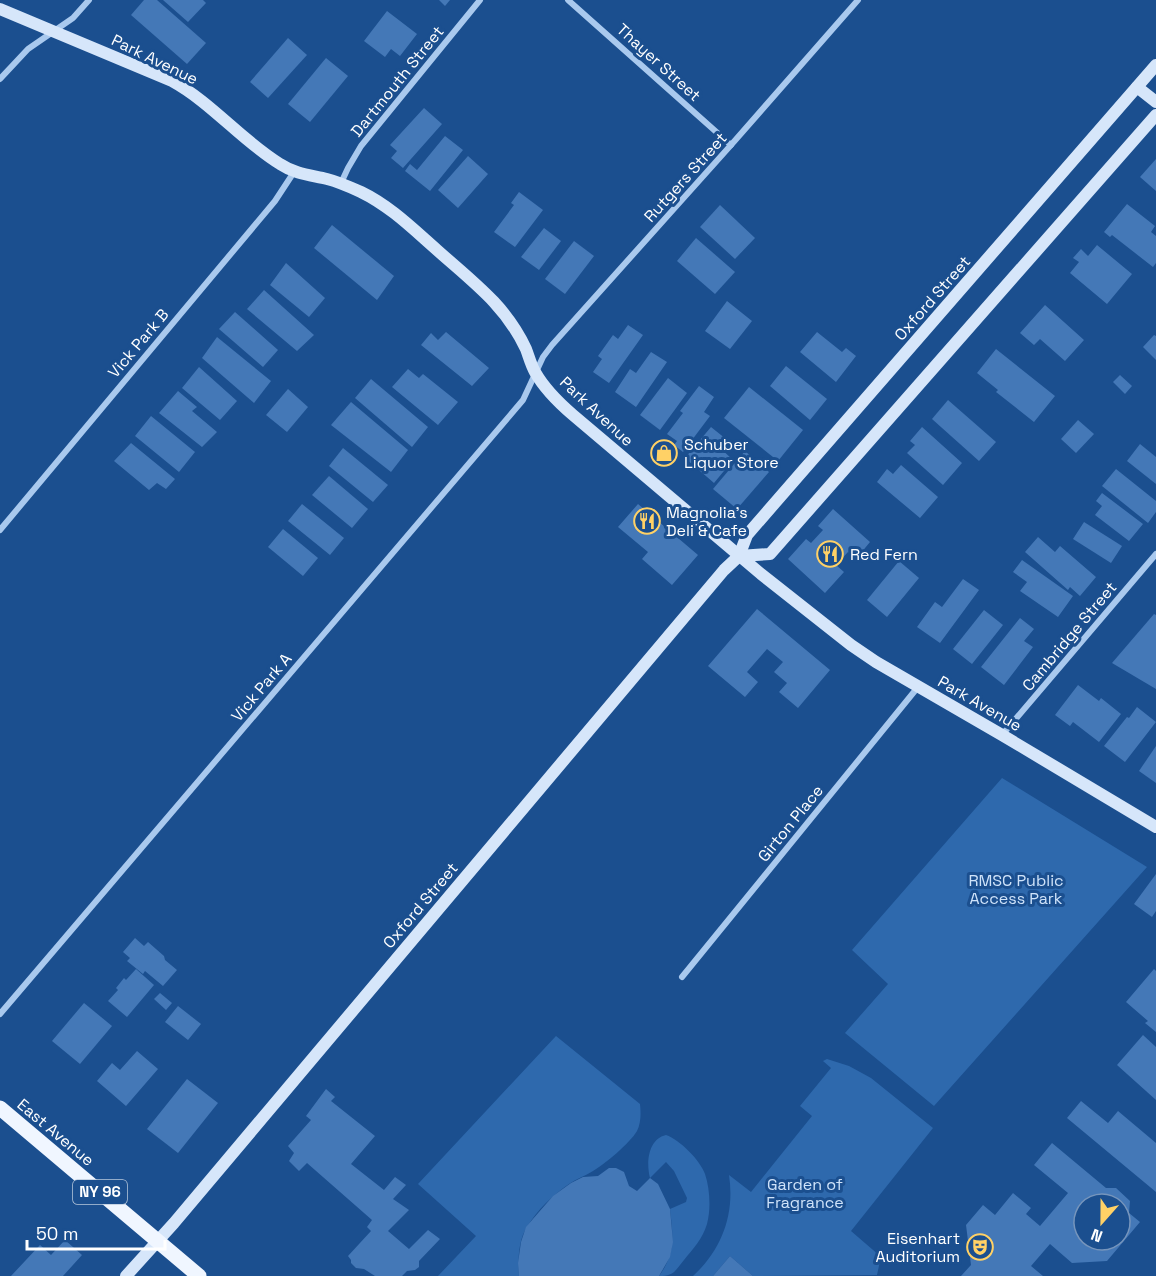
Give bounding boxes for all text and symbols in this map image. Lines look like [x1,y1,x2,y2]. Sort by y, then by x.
street label: Thayer Street [612,19,705,106]
street label: Dartmouth Street [346,22,449,141]
street label: Park Avenue [108,29,201,89]
street label: Rutgers Street [639,128,731,227]
street label: Oxford Street [890,252,975,345]
street label: Vick Park B [103,304,173,382]
street label: Park Avenue [555,372,638,451]
place label: Schuber Liquor Store [684,434,779,473]
shop icon: Schuber Liquor Store [649,438,679,468]
place label: Magnolia's Deli & Cafe [666,502,748,541]
restaurant icon: Magnolia's Deli & Cafe [632,506,662,536]
restaurant icon: Red Fern [815,539,845,569]
place label: Red Fern [850,544,918,565]
street label: Cambridge Street [1017,577,1121,695]
street label: Vick Park A [227,649,296,726]
street label: Park Avenue [934,671,1026,736]
street label: Girton Place [753,781,828,866]
street label: Oxford Street [378,858,462,953]
park label: RMSC Public Access Park [968,870,1064,909]
street label: East Avenue [13,1094,98,1171]
park label: Garden of Fragrance [766,1174,844,1213]
road number: NY 96 [73,1180,127,1204]
north arrow [1072,1192,1132,1252]
scale bar [27,1213,165,1251]
text: 50 m [36,1222,78,1245]
text: N [1088,1224,1106,1247]
place label: Eisenhart Auditorium [875,1228,960,1267]
theatre icon: Eisenhart Auditorium [965,1232,995,1262]

